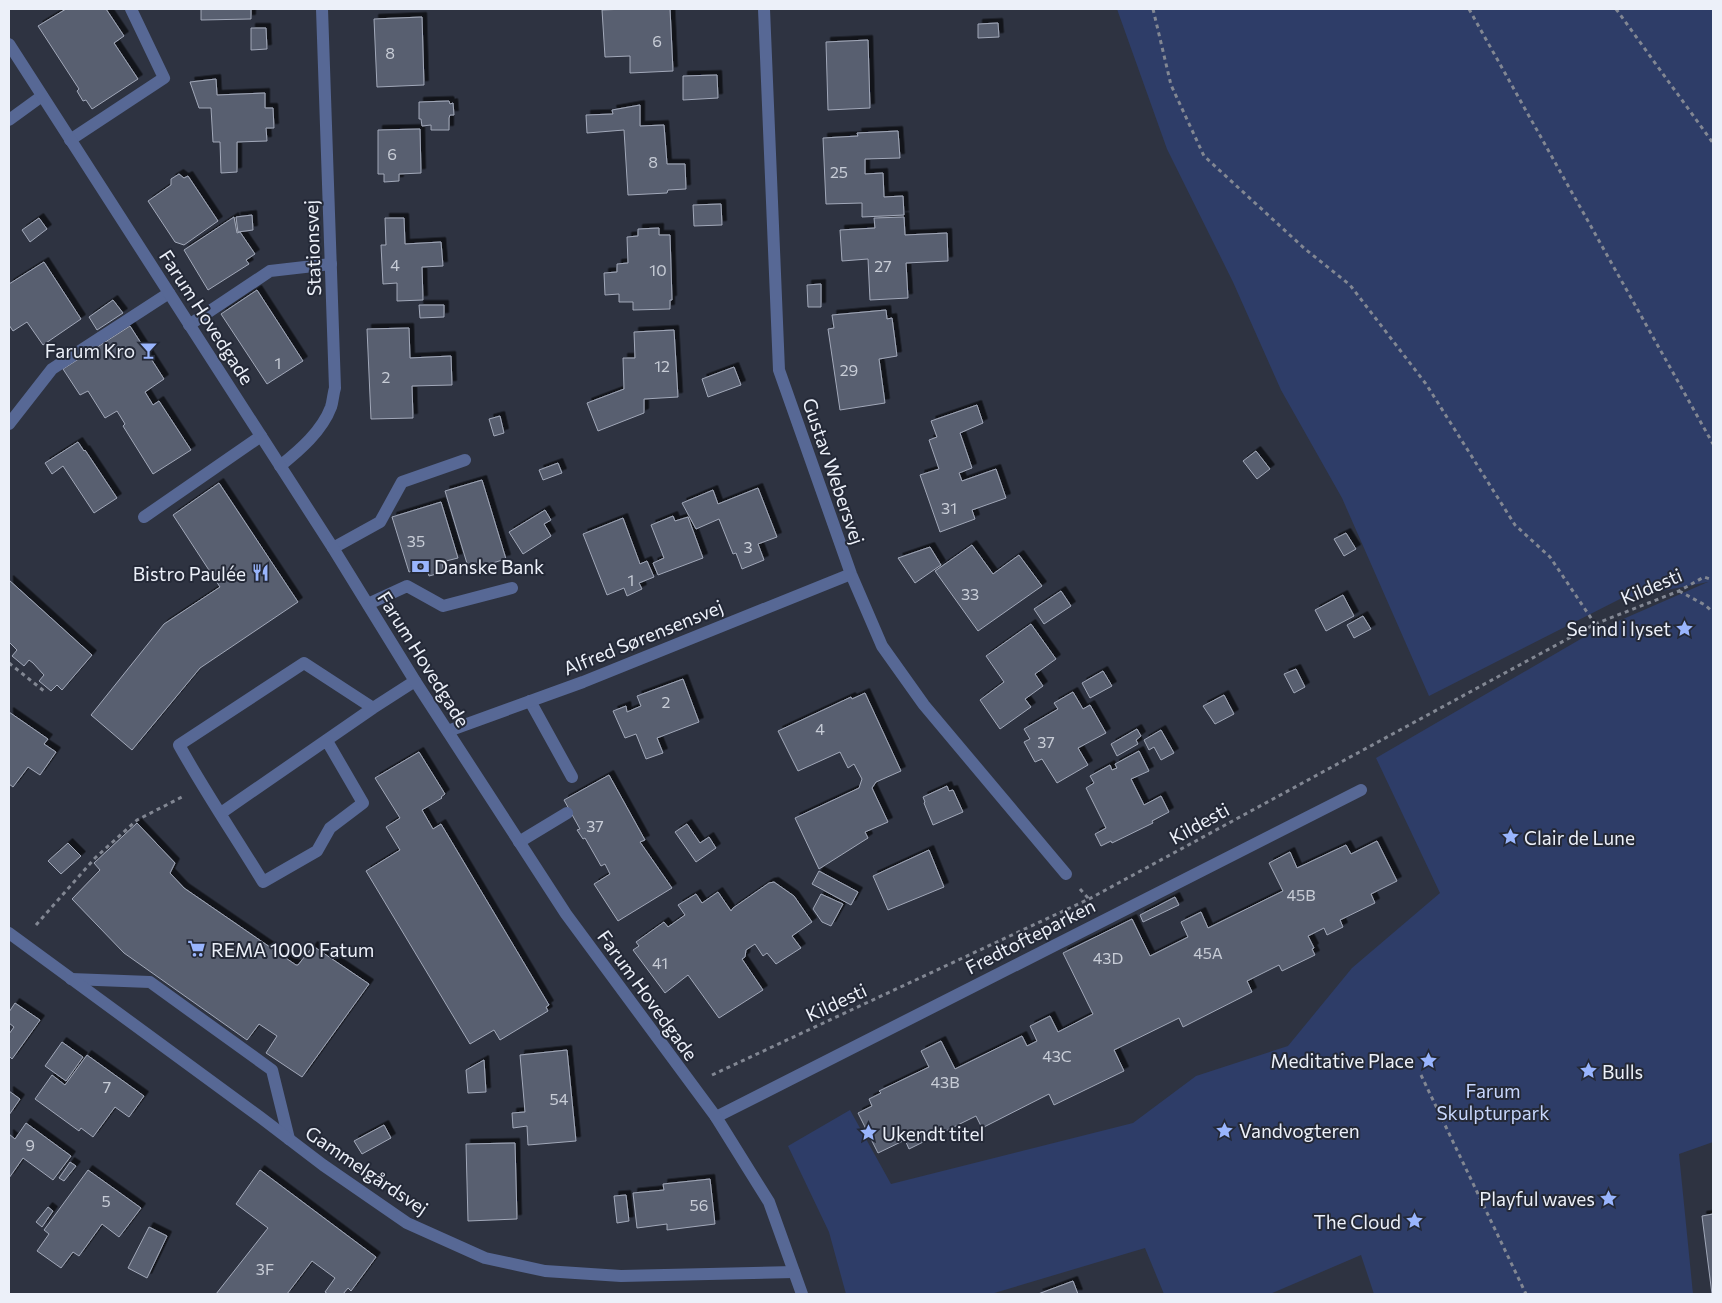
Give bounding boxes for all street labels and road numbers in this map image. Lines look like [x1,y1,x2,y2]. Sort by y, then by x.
street label: Stationsvej [299,199,325,297]
street label: Farum Hovedgade [155,245,259,389]
street label: Gustav Webersvej [798,395,870,547]
street label: Kildesti [1617,563,1685,609]
street label: Farum Hovedgade [373,587,475,731]
street label: Alfred Sørensensvej [560,594,726,680]
street label: Kildesti [1165,797,1233,849]
street label: Fredtofteparken [961,893,1099,979]
street label: Farum Hovedgade [593,925,703,1065]
street label: Kildesti [802,978,870,1026]
street label: Gammelgårdsvej [301,1121,433,1219]

